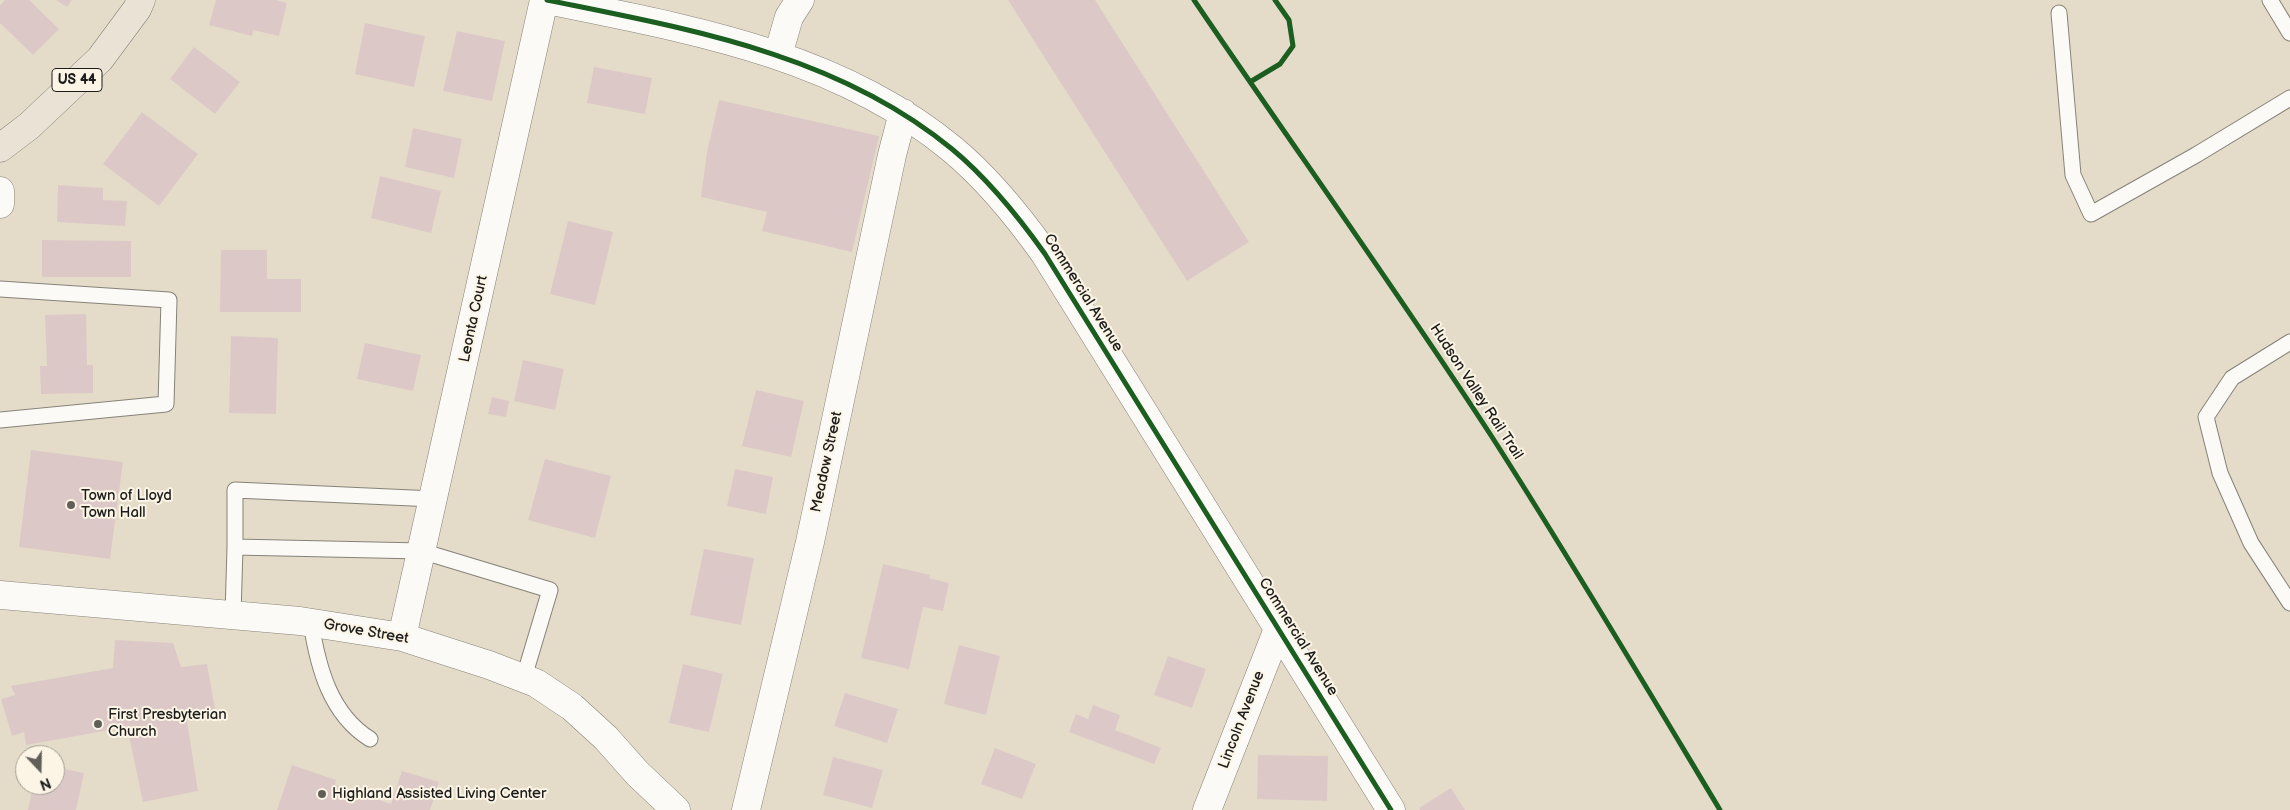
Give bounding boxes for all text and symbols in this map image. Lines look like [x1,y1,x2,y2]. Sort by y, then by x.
road number: US 44 [52,68,102,92]
street label: Commercial Avenue [1039,231,1127,355]
street label: Leonta Court [456,274,492,364]
street label: Hudson Valley Rail Trail [1425,321,1527,463]
street label: Meadow Street [808,410,846,514]
place label: Town of Lloyd Town Hall [81,487,172,522]
marker: Town of Lloyd Town Hall [65,499,77,511]
street label: Commercial Avenue [1254,575,1342,699]
street label: Grove Street [322,616,410,648]
street label: Lincoln Avenue [1215,669,1269,771]
place label: First Presbyterian Church [108,706,227,741]
marker: First Presbyterian Church [92,718,104,730]
north arrow [15,745,65,795]
text: N [37,774,53,793]
place label: Highland Assisted Living Center [332,785,546,803]
marker: Highland Assisted Living Center [316,788,328,800]

